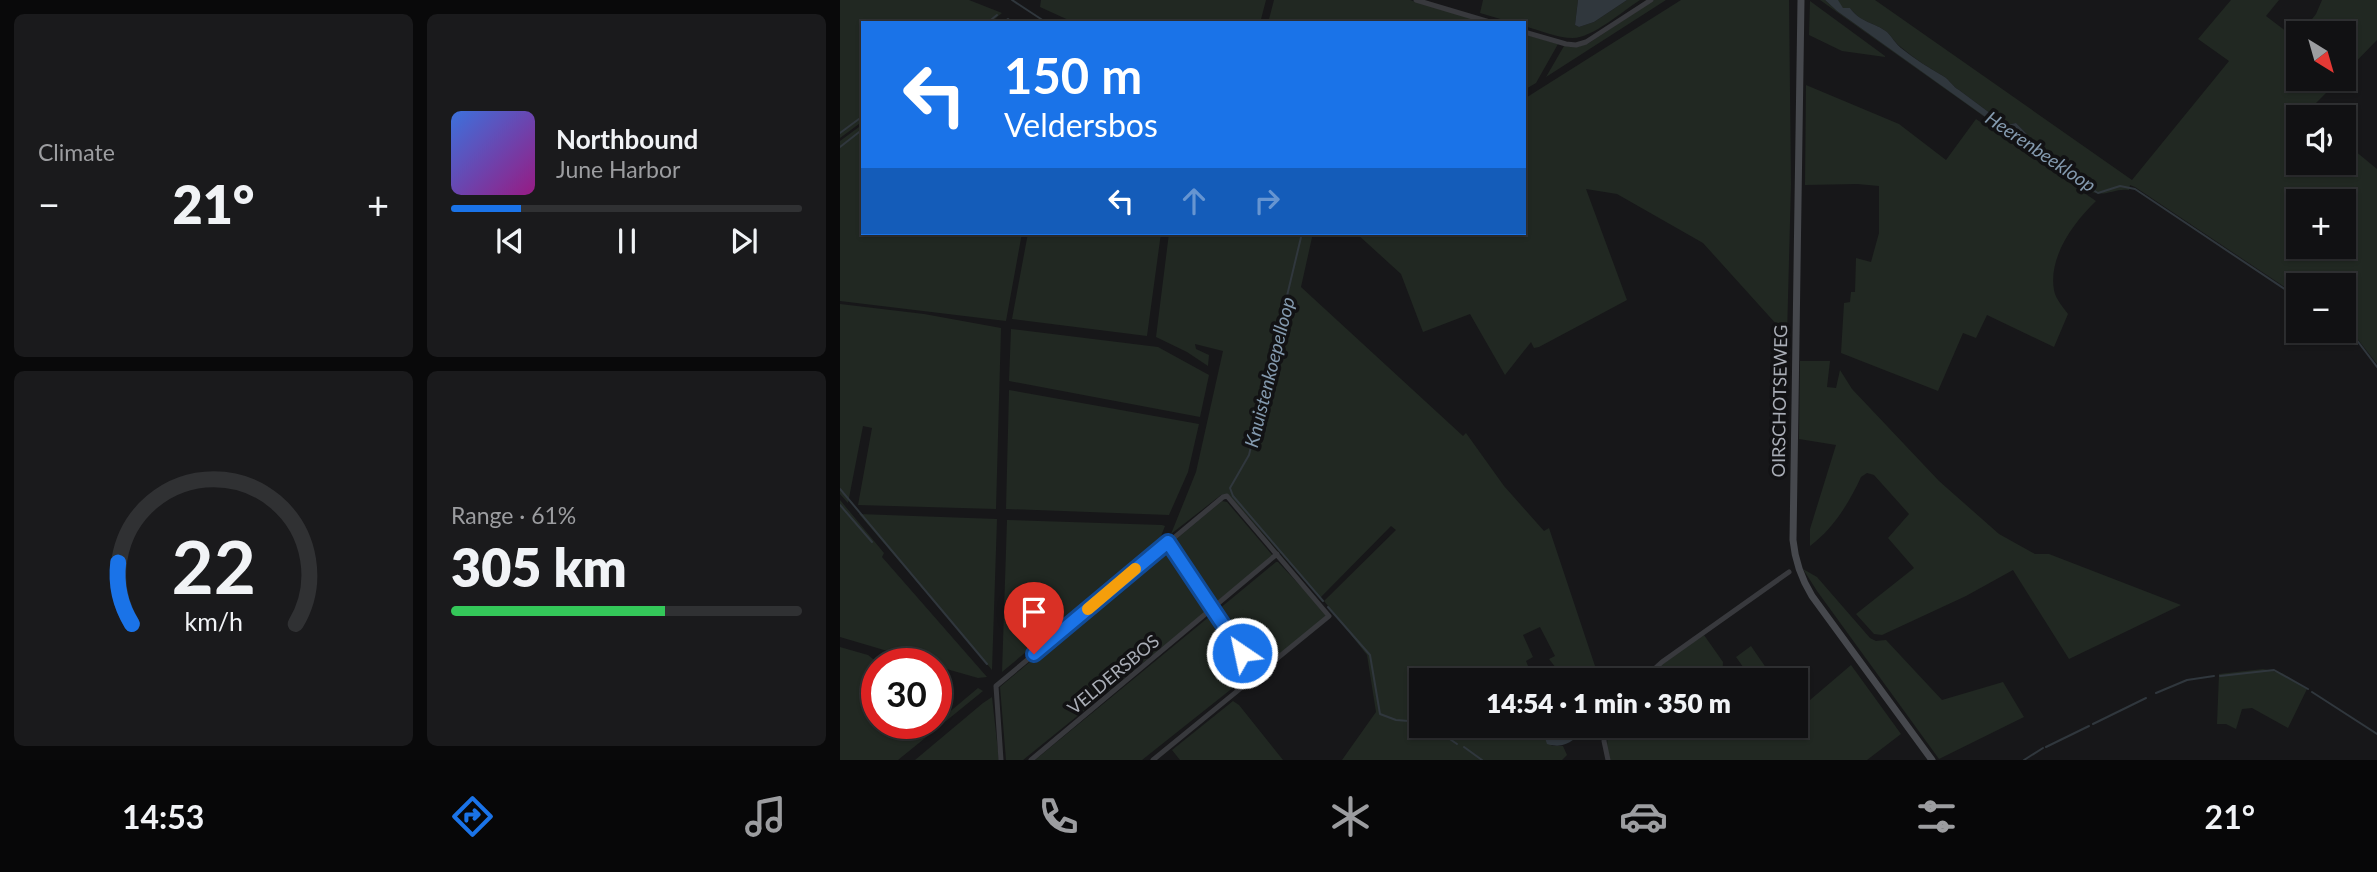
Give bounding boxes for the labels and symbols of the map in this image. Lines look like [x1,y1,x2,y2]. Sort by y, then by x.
north arrow [2286,21,2356,91]
water label: Heerenbeekloop [1982,106,2100,196]
water label: Knuistenkoepelloop [1239,294,1299,450]
street label: OIRSCHOTSEWEG [1767,324,1791,478]
pin [1004,582,1064,654]
position arrow [1205,616,1279,690]
street label: VELDERSBOS [1063,629,1163,719]
speed limit sign: 30 [861,648,952,739]

